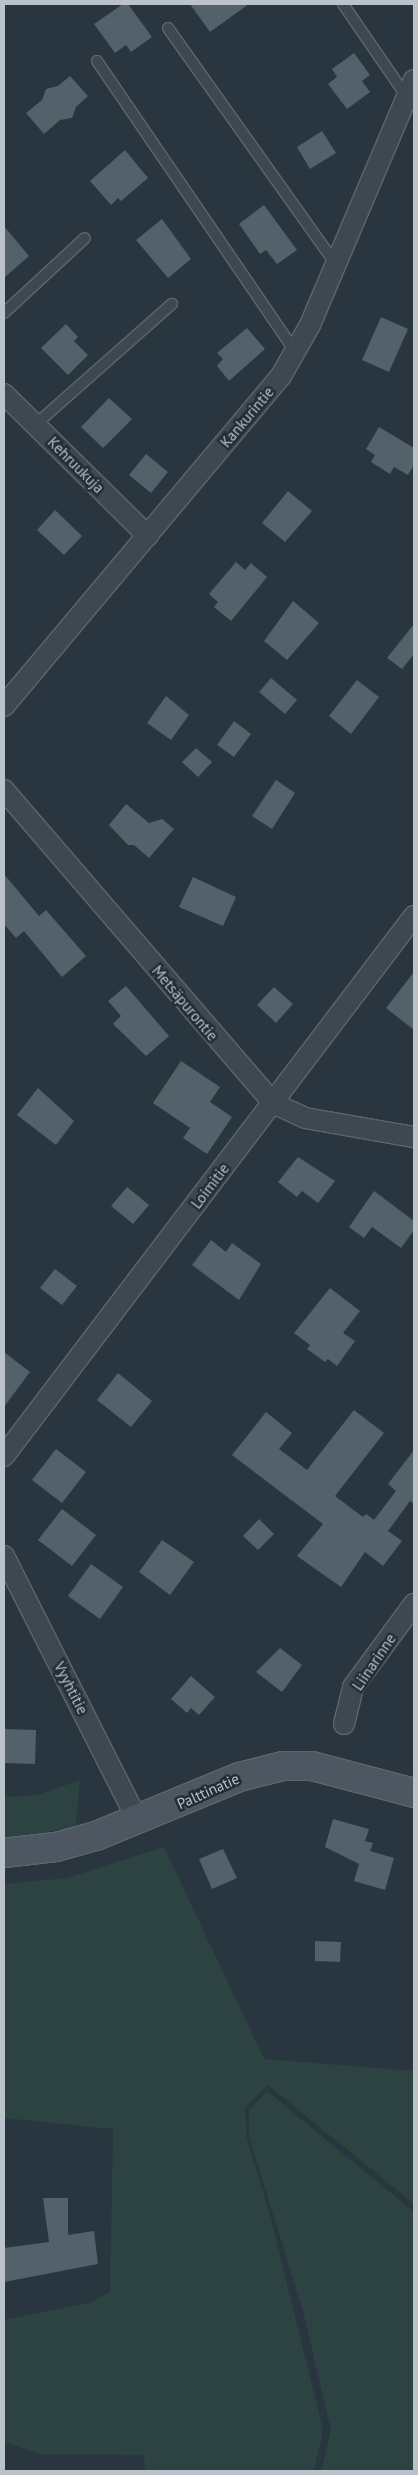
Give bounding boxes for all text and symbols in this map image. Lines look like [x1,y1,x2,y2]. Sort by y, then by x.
street label: Kankurintie [216,383,278,451]
street label: Kehruukuja [44,433,108,497]
street label: Metsäpurontie [148,962,222,1044]
street label: Loimitie [187,1160,233,1212]
street label: Liinarinne [348,1630,400,1694]
street label: Vyyhtitie [50,1659,92,1717]
street label: Palttinatie [174,1769,242,1813]

